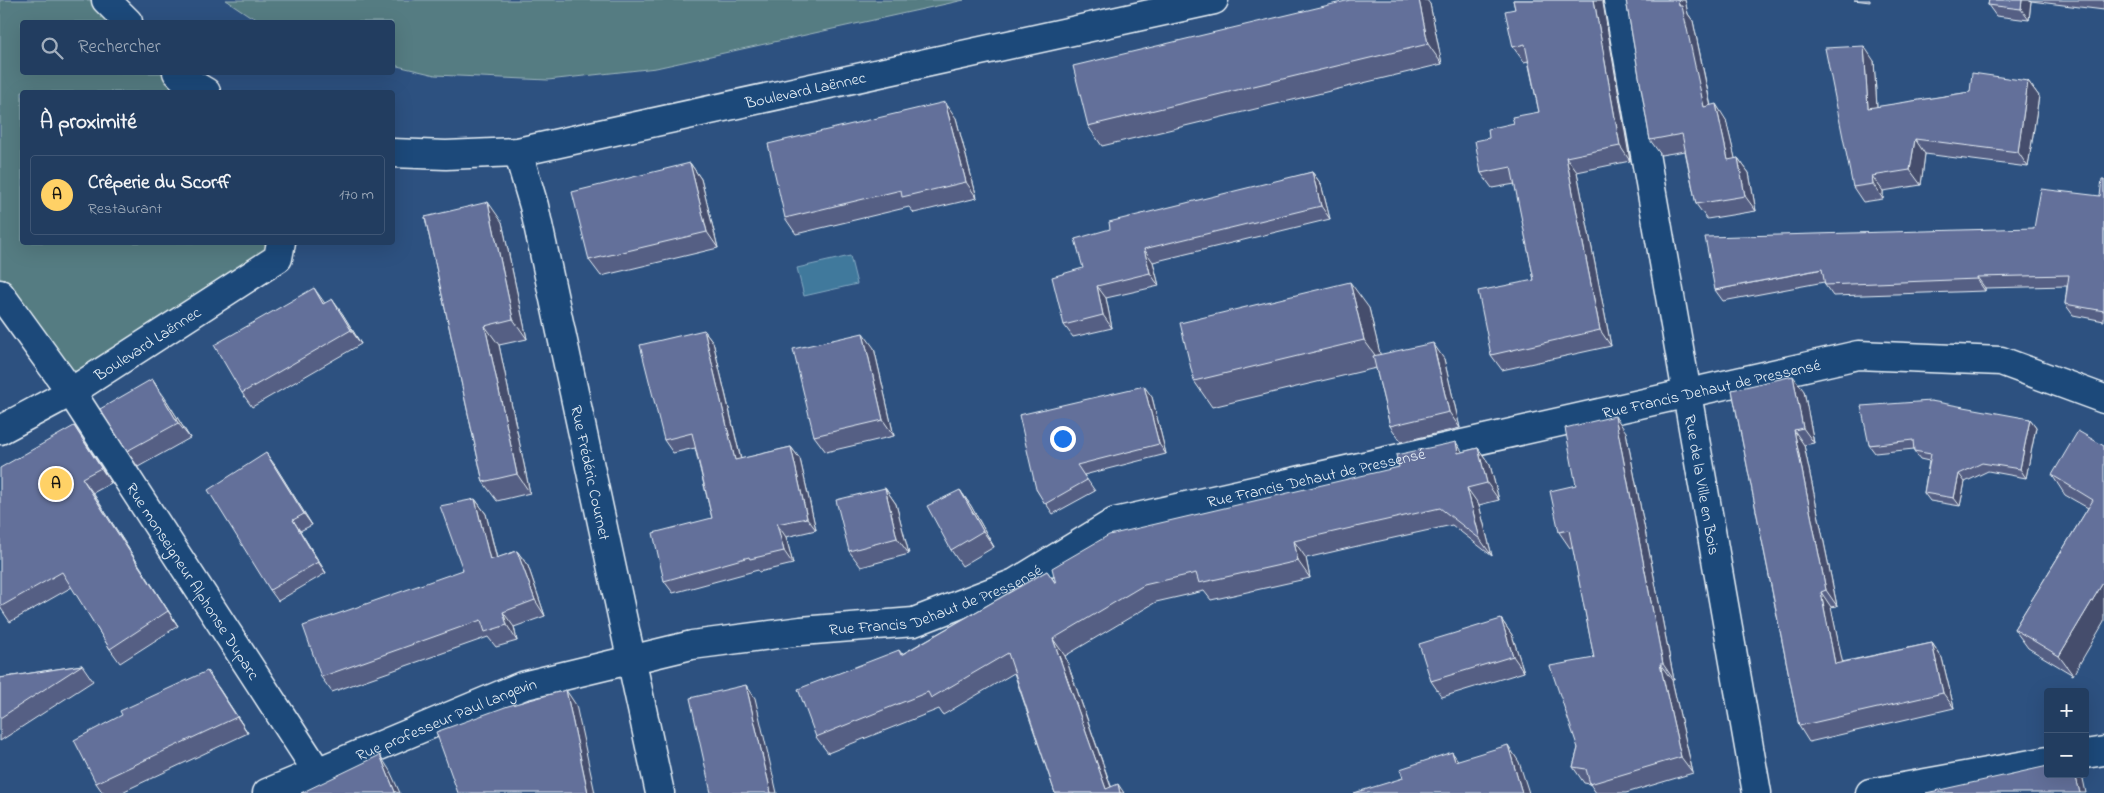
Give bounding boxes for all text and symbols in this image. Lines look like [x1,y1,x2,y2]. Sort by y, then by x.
search box [20,20,395,75]
icon: search [38,34,66,62]
text: Rechercher [78,34,161,61]
street label: Boulevard Laënnec [742,66,869,116]
text: À proximité [40,108,137,138]
text: Crêperie du Scorff [88,170,231,197]
text: A [52,183,62,207]
text: 170 m [339,183,374,207]
text: Restaurant [88,197,162,221]
street label: Boulevard Laënnec [89,301,207,388]
street label: Rue Francis Dehaut de Pressensé [1600,354,1824,426]
street label: Rue Frédéric Cournet [563,403,616,543]
street label: Rue de la Ville en Bois [1677,413,1725,557]
your location [1050,426,1076,452]
street label: Rue Francis Dehaut de Pressensé [1205,442,1429,515]
pin: A [40,465,72,503]
street label: Rue monseigneur Alphonse Duparc [119,479,265,686]
street label: Rue Francis Dehaut de Pressensé [828,559,1048,643]
street label: Rue professeur Paul Langevin [353,673,539,768]
map controls [2044,688,2089,778]
button: + [2044,688,2089,733]
button: − [2044,733,2089,778]

